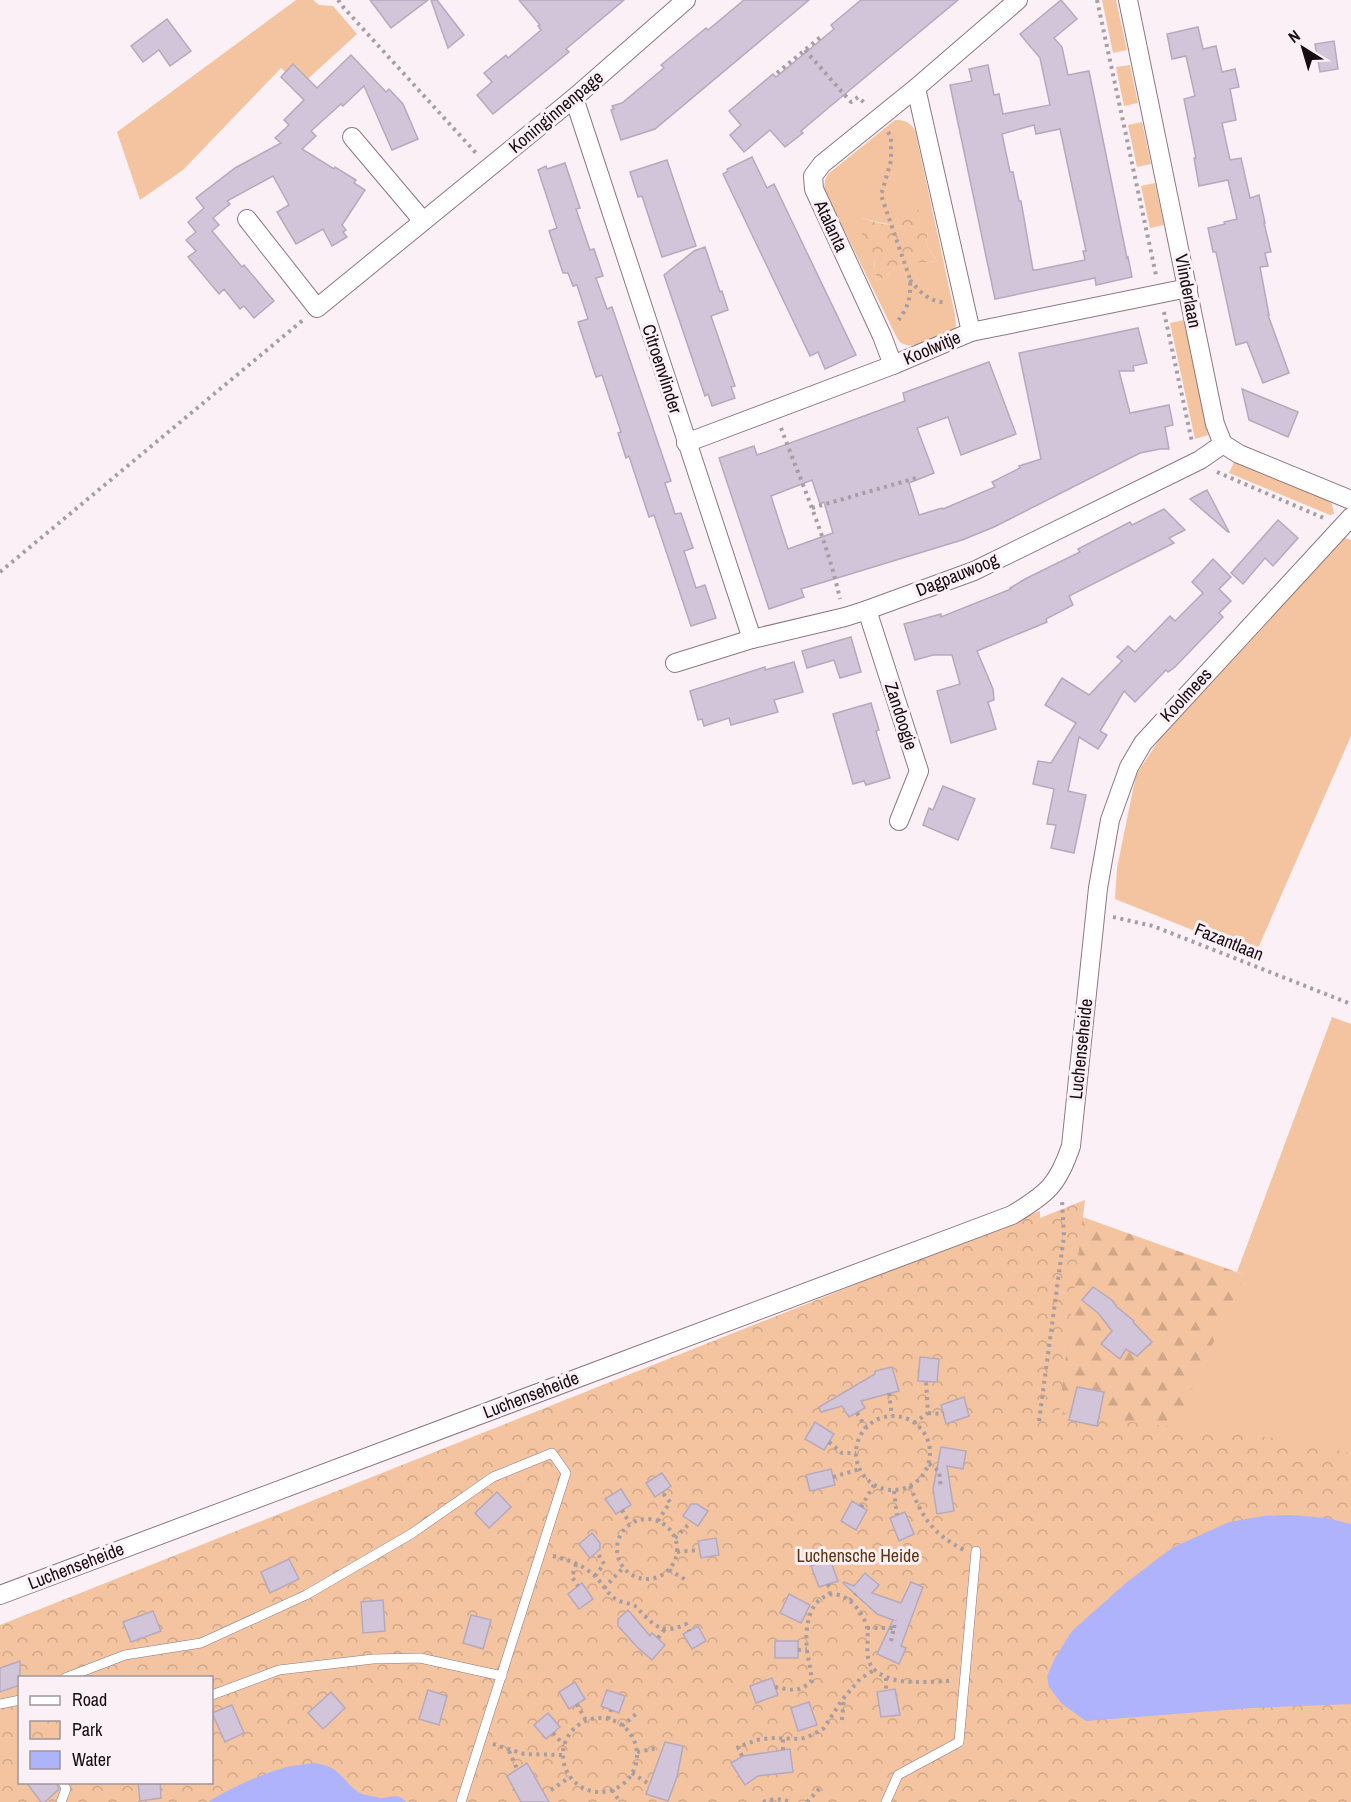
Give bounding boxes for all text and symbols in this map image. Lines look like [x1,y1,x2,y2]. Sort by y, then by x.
north arrow [1273,18,1333,78]
text: N [1284,24,1304,48]
street label: Koninginnenpage [503,65,608,159]
street label: Atalanta [808,195,854,256]
street label: Vlinderlaan [1169,252,1208,330]
street label: Citroenvlinder [636,321,689,417]
street label: Koolwitje [899,324,964,371]
street label: Dagpauwoog [912,546,1003,602]
street label: Koolmees [1154,662,1217,727]
street label: Zandoogje [879,679,924,753]
street label: Fazantlaan [1191,916,1267,967]
street label: Luchenseheide [1063,997,1098,1100]
street label: Luchenseheide [479,1365,582,1424]
street label: Luchenseheide [24,1536,127,1595]
park label: Luchensche Heide [796,1543,920,1568]
legend [18,1676,213,1784]
text: Road [72,1687,107,1712]
text: Park [72,1717,103,1742]
text: Water [72,1747,111,1772]

